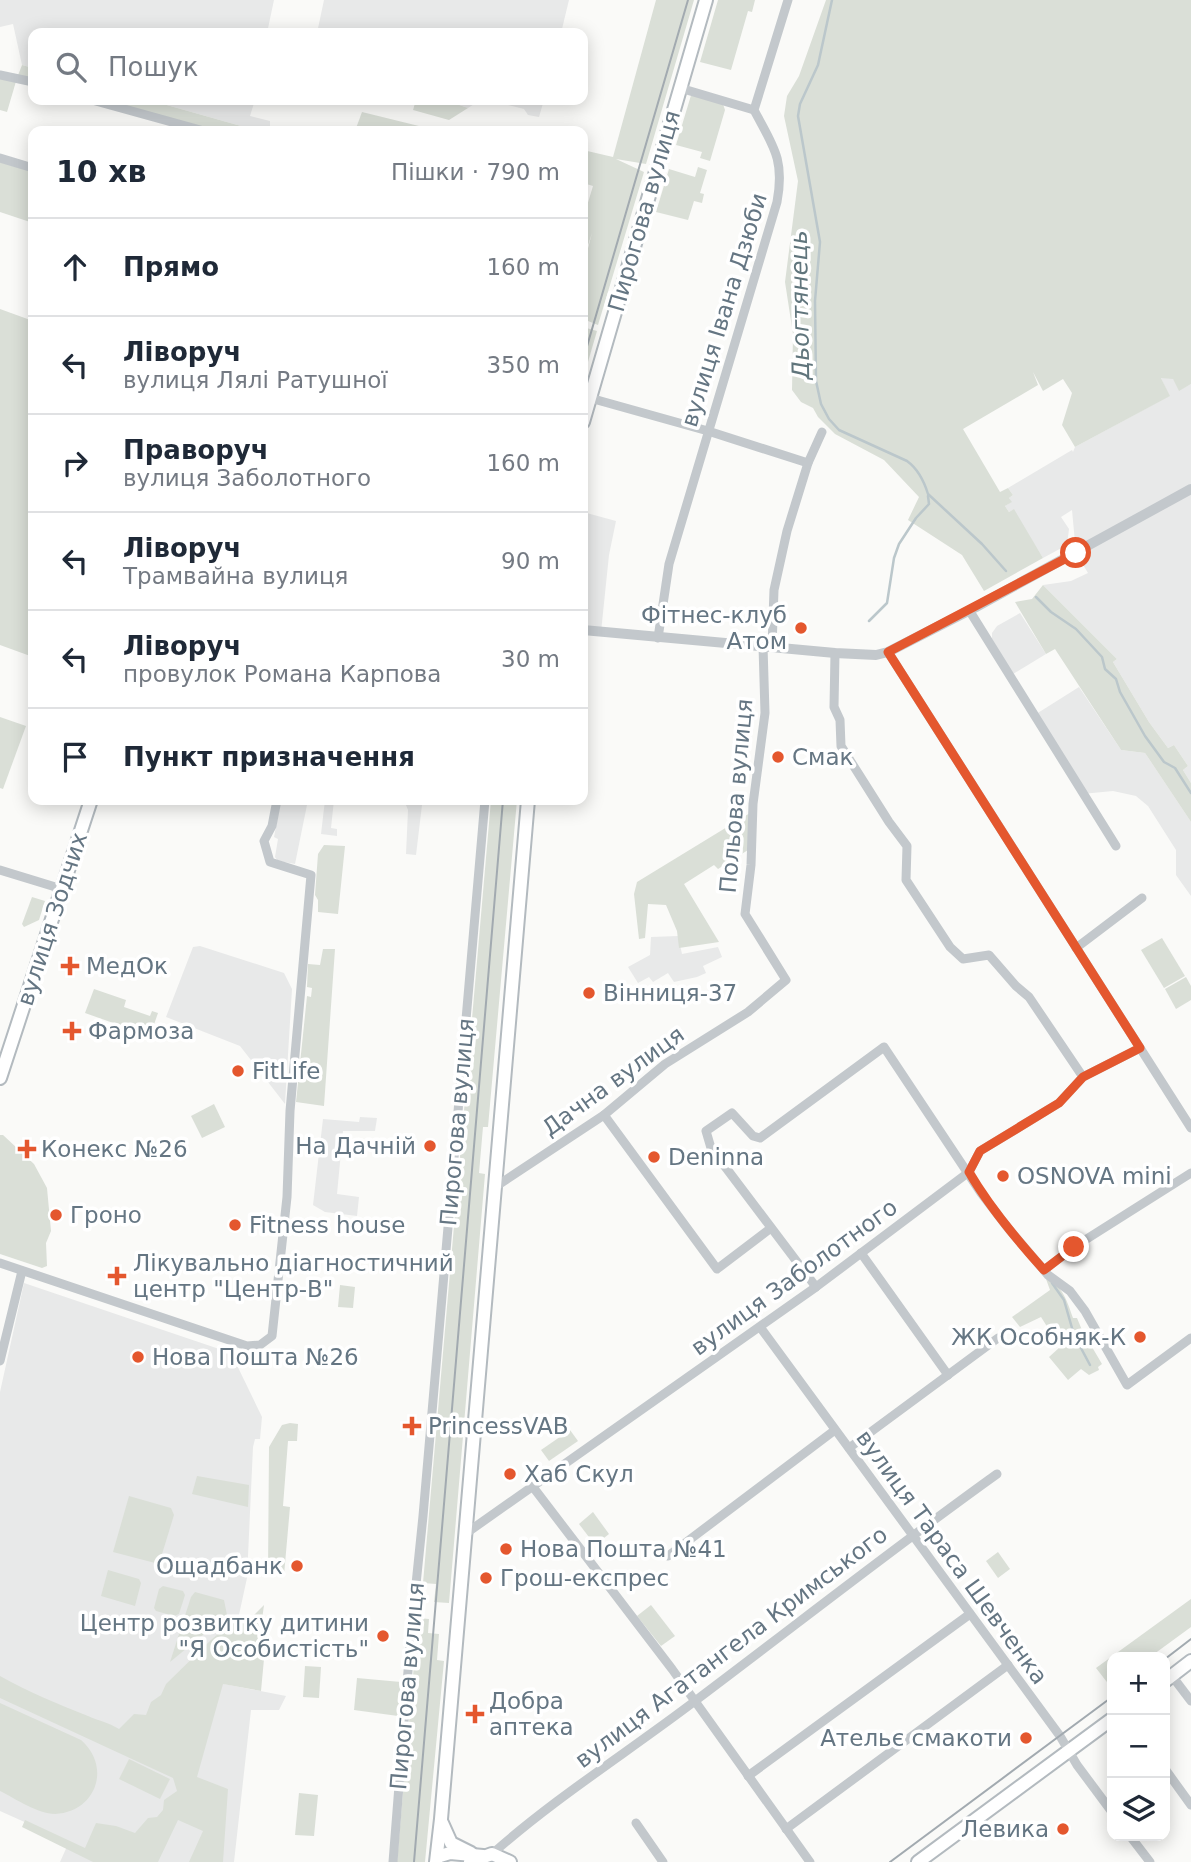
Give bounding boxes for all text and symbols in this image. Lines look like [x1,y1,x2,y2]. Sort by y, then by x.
search box [28,28,588,105]
icon: search [52,48,90,86]
text: Пошук [108,52,198,82]
street label: Пирогова вулиця [603,107,685,315]
text: 10 хв [56,154,147,189]
text: Пішки · 790 m [391,159,560,185]
street label: вулиця Івана Дзюби [676,190,772,430]
water label: Дьогтянець [785,230,815,381]
icon: ahead [56,248,94,286]
text: Прямо [123,252,219,282]
text: 160 m [486,254,560,280]
text: Ліворуч [123,337,241,367]
icon: left [56,346,94,384]
text: 350 m [486,352,560,378]
text: вулиця Лялі Ратушної [123,367,388,393]
text: Праворуч [123,435,269,465]
icon: right [56,444,94,482]
text: 160 m [486,450,560,476]
text: вулиця Заболотного [123,465,371,491]
text: Ліворуч [123,533,241,563]
route start [1060,537,1091,568]
icon: left [56,542,94,580]
text: 90 m [501,548,560,574]
text: Трамвайна вулиця [123,563,348,589]
place label: Фітнес-клуб Атом [641,602,787,654]
marker: Фітнес-клуб Атом [793,620,809,636]
text: Ліворуч [123,631,241,661]
icon: left [56,640,94,678]
text: 30 m [501,646,560,672]
text: провулок Романа Карпова [123,661,441,687]
street label: Польова вулиця [715,698,757,894]
icon: arrive [56,738,94,776]
text: Пункт призначення [123,742,415,772]
place label: Смак [792,744,854,770]
marker: Смак [770,749,786,765]
street label: вулиця Зодчих [12,829,92,1009]
place label: МедОк [86,953,168,979]
marker: МедОк [60,956,80,976]
place label: Вінниця-37 [603,980,737,1006]
marker: Вінниця-37 [581,985,597,1001]
street label: Пирогова вулиця [435,1017,479,1227]
place label: Фармоза [88,1018,194,1044]
marker: Фармоза [62,1021,82,1041]
street label: Дачна вулиця [537,1021,689,1141]
place label: FitLife [252,1058,320,1084]
marker: FitLife [230,1063,246,1079]
place label: На Дачній [295,1133,416,1159]
place label: Конекс №26 [41,1136,188,1162]
marker: На Дачній [422,1138,438,1154]
marker: Конекс №26 [19,1141,35,1157]
place label: Deninna [668,1144,764,1170]
marker: Deninna [646,1149,662,1165]
place label: OSNOVA mini [1017,1163,1172,1189]
marker: OSNOVA mini [995,1168,1011,1184]
street label: вулиця Заболотного [686,1194,902,1360]
place label: Гроно [70,1202,142,1228]
marker: Гроно [48,1207,64,1223]
place label: Fitness house [249,1212,405,1238]
marker: Fitness house [227,1217,243,1233]
route end [1058,1231,1089,1262]
place label: Лікувально діагностичний центр "Центр-В" [133,1250,454,1302]
marker: Лікувально діагностичний центр "Центр-В" [107,1266,127,1286]
place label: ЖК Особняк-К [951,1324,1126,1350]
marker: ЖК Особняк-К [1132,1329,1148,1345]
place label: Нова Пошта №26 [152,1344,359,1370]
marker: Нова Пошта №26 [130,1349,146,1365]
place label: PrincessVAB [428,1413,568,1439]
marker: PrincessVAB [402,1416,422,1436]
street label: вулиця Тараса Шевченка [851,1425,1053,1689]
place label: Хаб Скул [524,1461,634,1487]
marker: Хаб Скул [502,1466,518,1482]
street label: вулиця Агатангела Кримського [570,1521,892,1773]
place label: Нова Пошта №41 [520,1536,727,1562]
marker: Нова Пошта №41 [498,1541,514,1557]
place label: Ощадбанк [156,1553,283,1579]
marker: Ощадбанк [289,1558,305,1574]
place label: Грош-експрес [500,1565,669,1591]
marker: Грош-експрес [478,1570,494,1586]
street label: Пирогова вулиця [385,1581,429,1791]
place label: Центр розвитку дитини "Я Особистість" [80,1610,369,1662]
marker: Центр розвитку дитини "Я Особистість" [375,1628,391,1644]
map controls [1107,1652,1170,1841]
button: + [1107,1652,1170,1715]
place label: Добра аптека [489,1688,574,1740]
marker: Добра аптека [467,1706,483,1722]
button: − [1107,1715,1170,1778]
place label: Ательє смакоти [820,1725,1012,1751]
marker: Ательє смакоти [1018,1730,1034,1746]
button: layers [1107,1778,1170,1841]
place label: Левика [961,1816,1049,1842]
marker: Левика [1055,1821,1071,1837]

